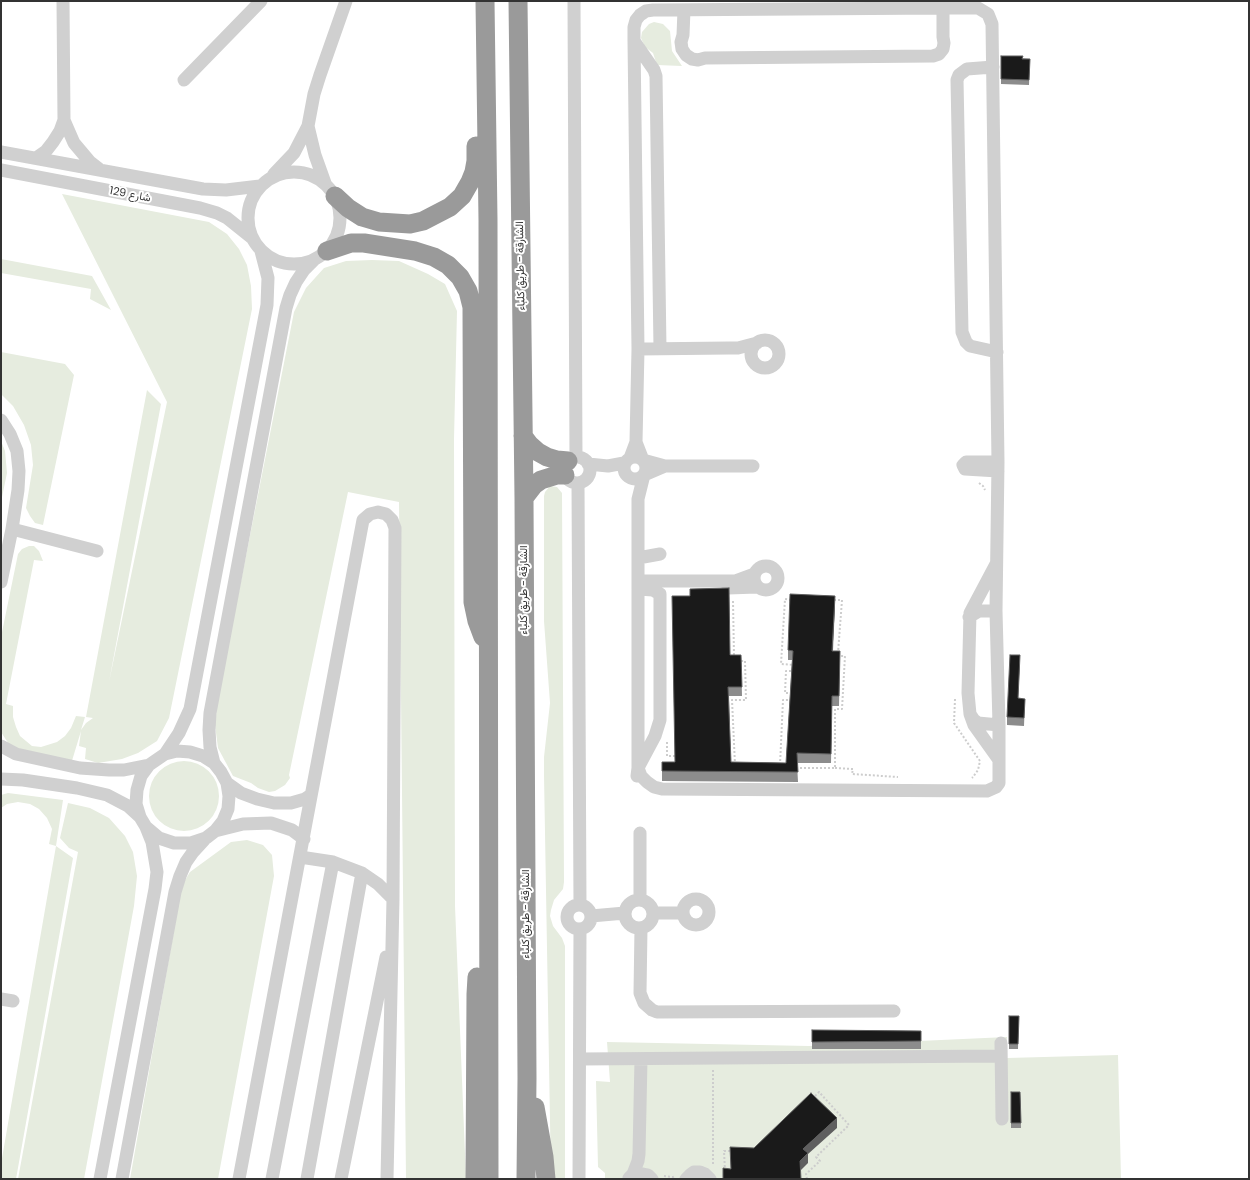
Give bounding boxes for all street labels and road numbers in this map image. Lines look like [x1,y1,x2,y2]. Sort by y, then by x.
street label: شارع 129 [108,185,152,205]
street label: الشارقة - طريق كلباء [514,221,528,311]
street label: الشارقة - طريق كلباء [517,545,531,635]
street label: الشارقة - طريق كلباء [519,869,533,959]

